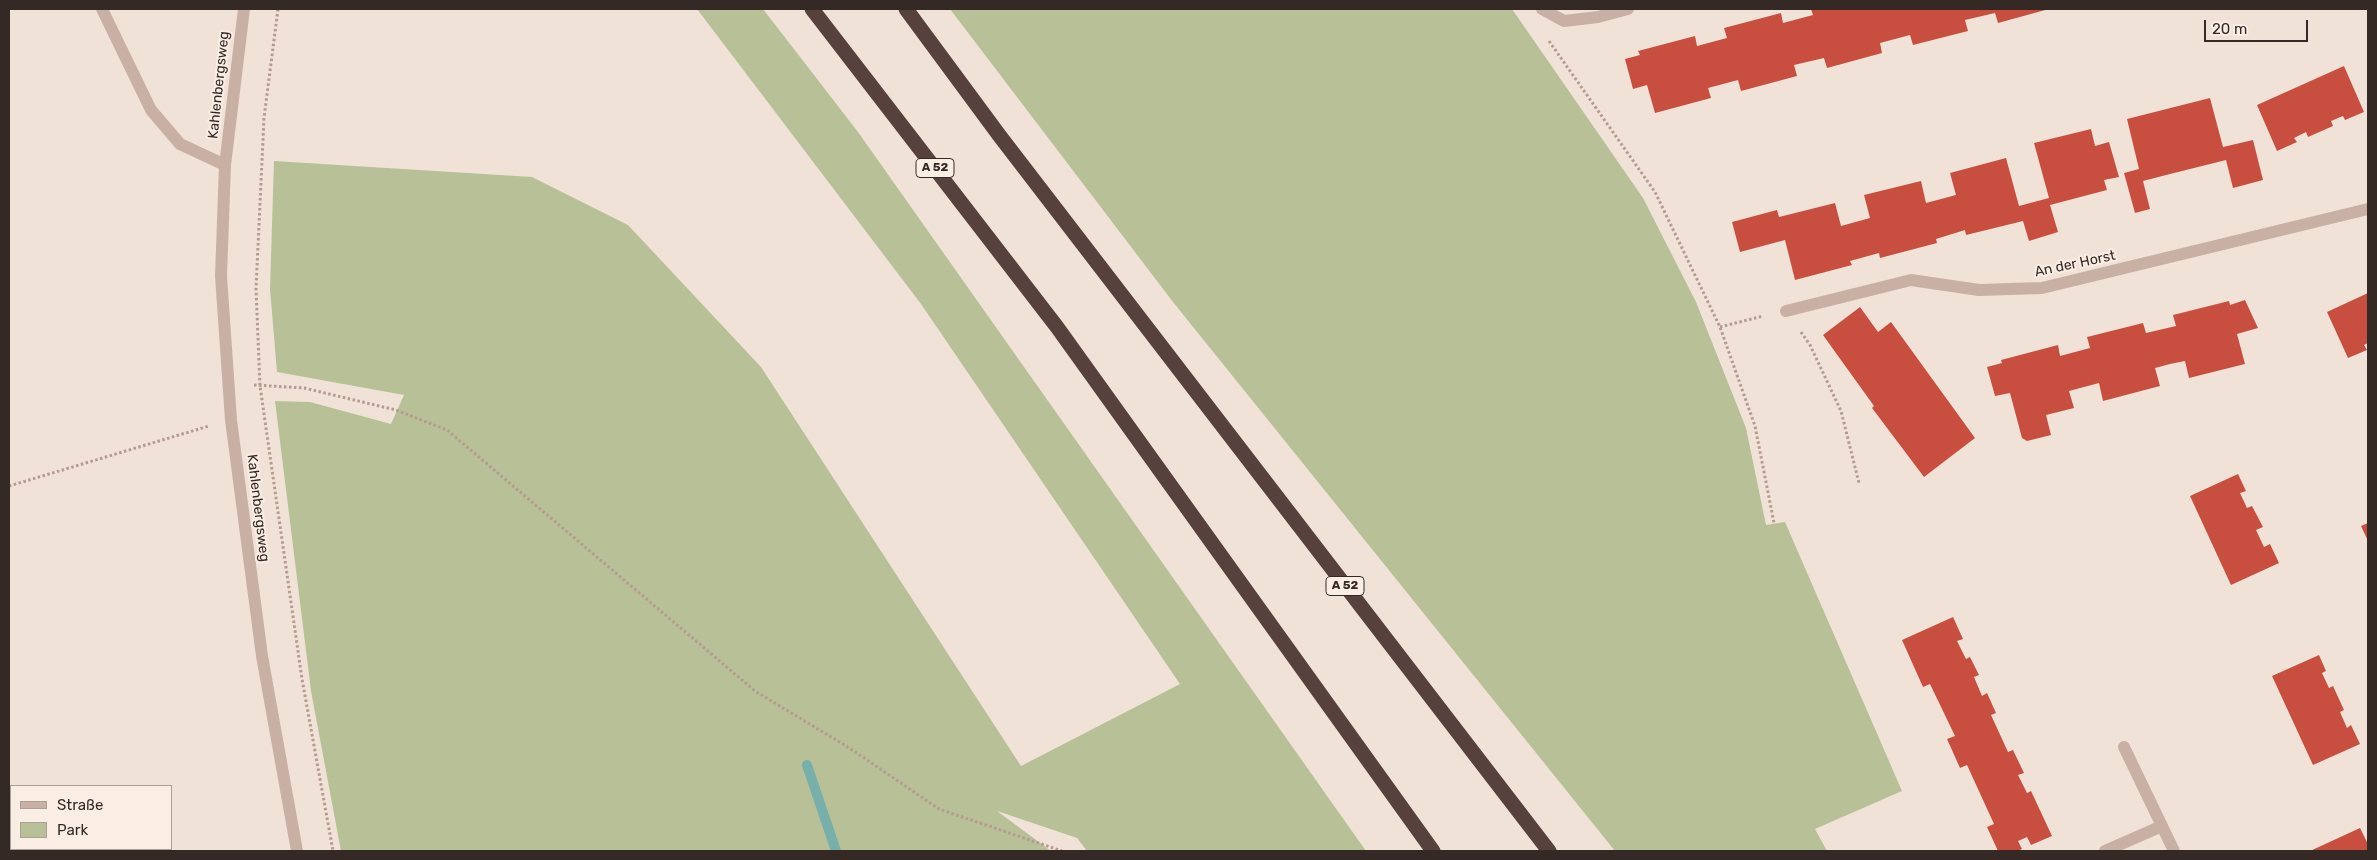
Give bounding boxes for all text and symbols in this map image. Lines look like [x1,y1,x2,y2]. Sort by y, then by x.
scale bar [2207,10,2311,42]
text: 20 m [2212,20,2247,38]
street label: Kahlenbergsweg [205,30,233,140]
road number: A 52 [916,158,954,178]
street label: An der Horst [2033,247,2117,281]
street label: Kahlenbergsweg [243,453,273,563]
road number: A 52 [1326,576,1364,596]
legend [10,785,172,850]
text: Straße [57,796,103,814]
text: Park [57,821,88,839]

